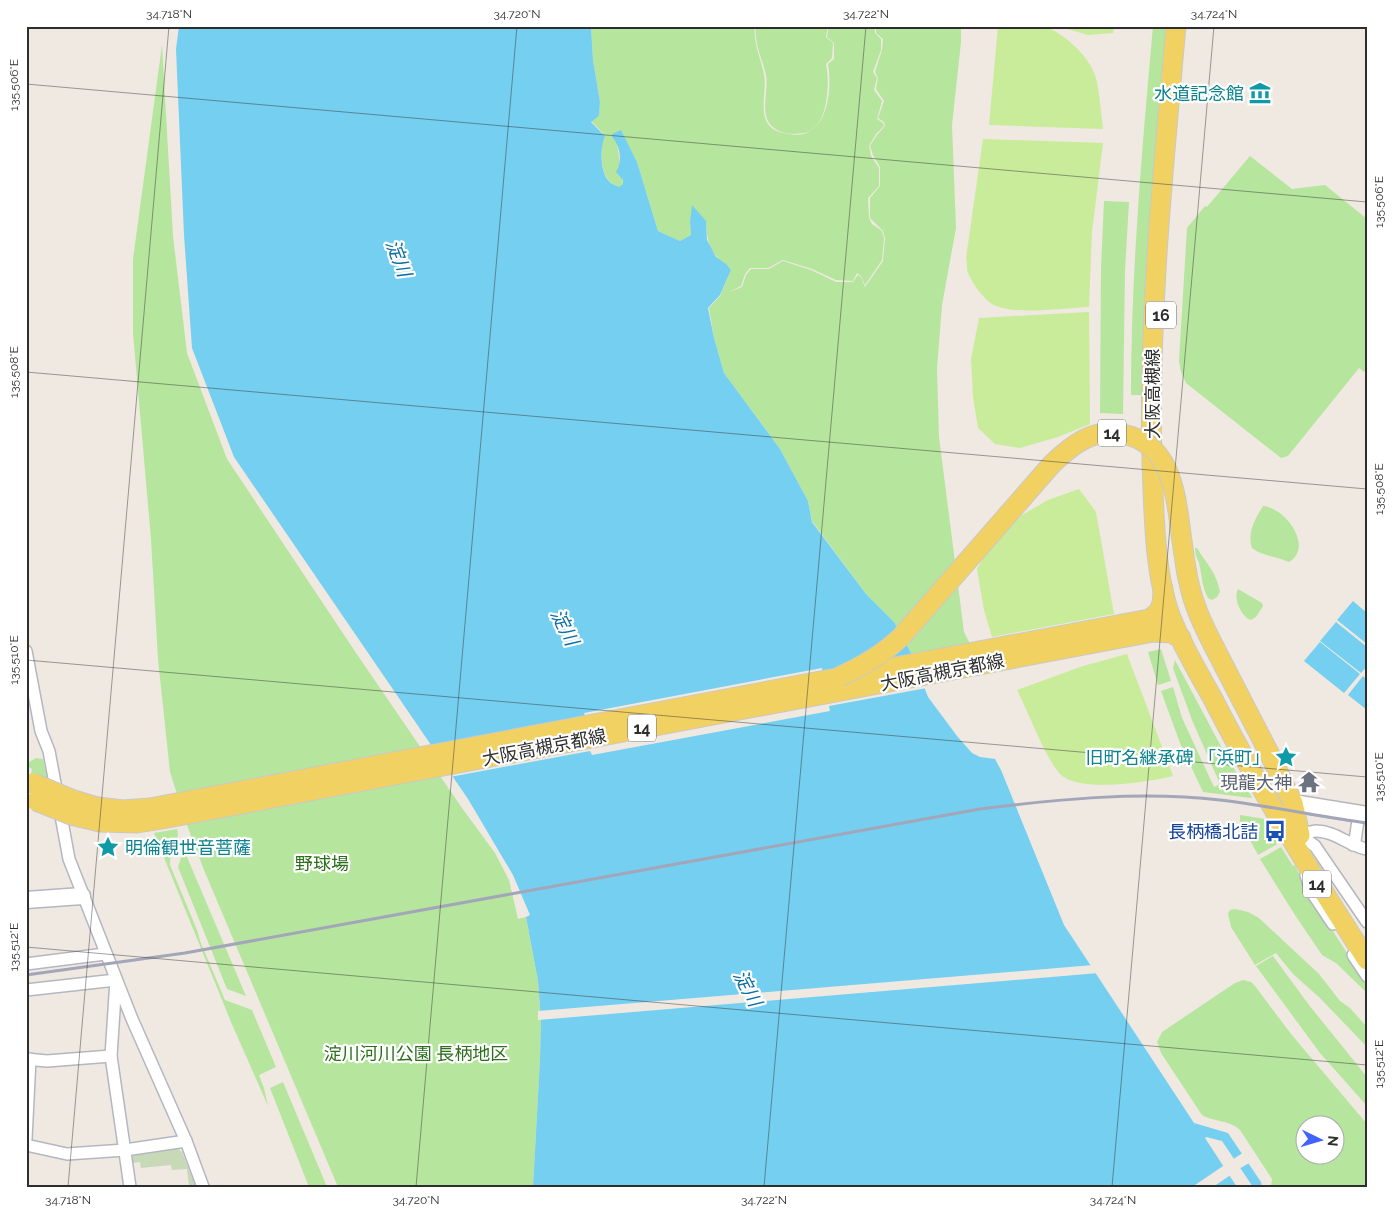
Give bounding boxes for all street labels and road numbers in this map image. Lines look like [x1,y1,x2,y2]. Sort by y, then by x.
road number: 16 [1146,302,1176,328]
street label: 大阪高槻線 [1142,349,1163,439]
road number: 14 [1098,419,1126,446]
street label: 大阪高槻京都線 [878,650,1006,694]
road number: 14 [628,714,656,741]
street label: 大阪高槻京都線 [480,725,608,769]
road number: 14 [1303,871,1331,898]

